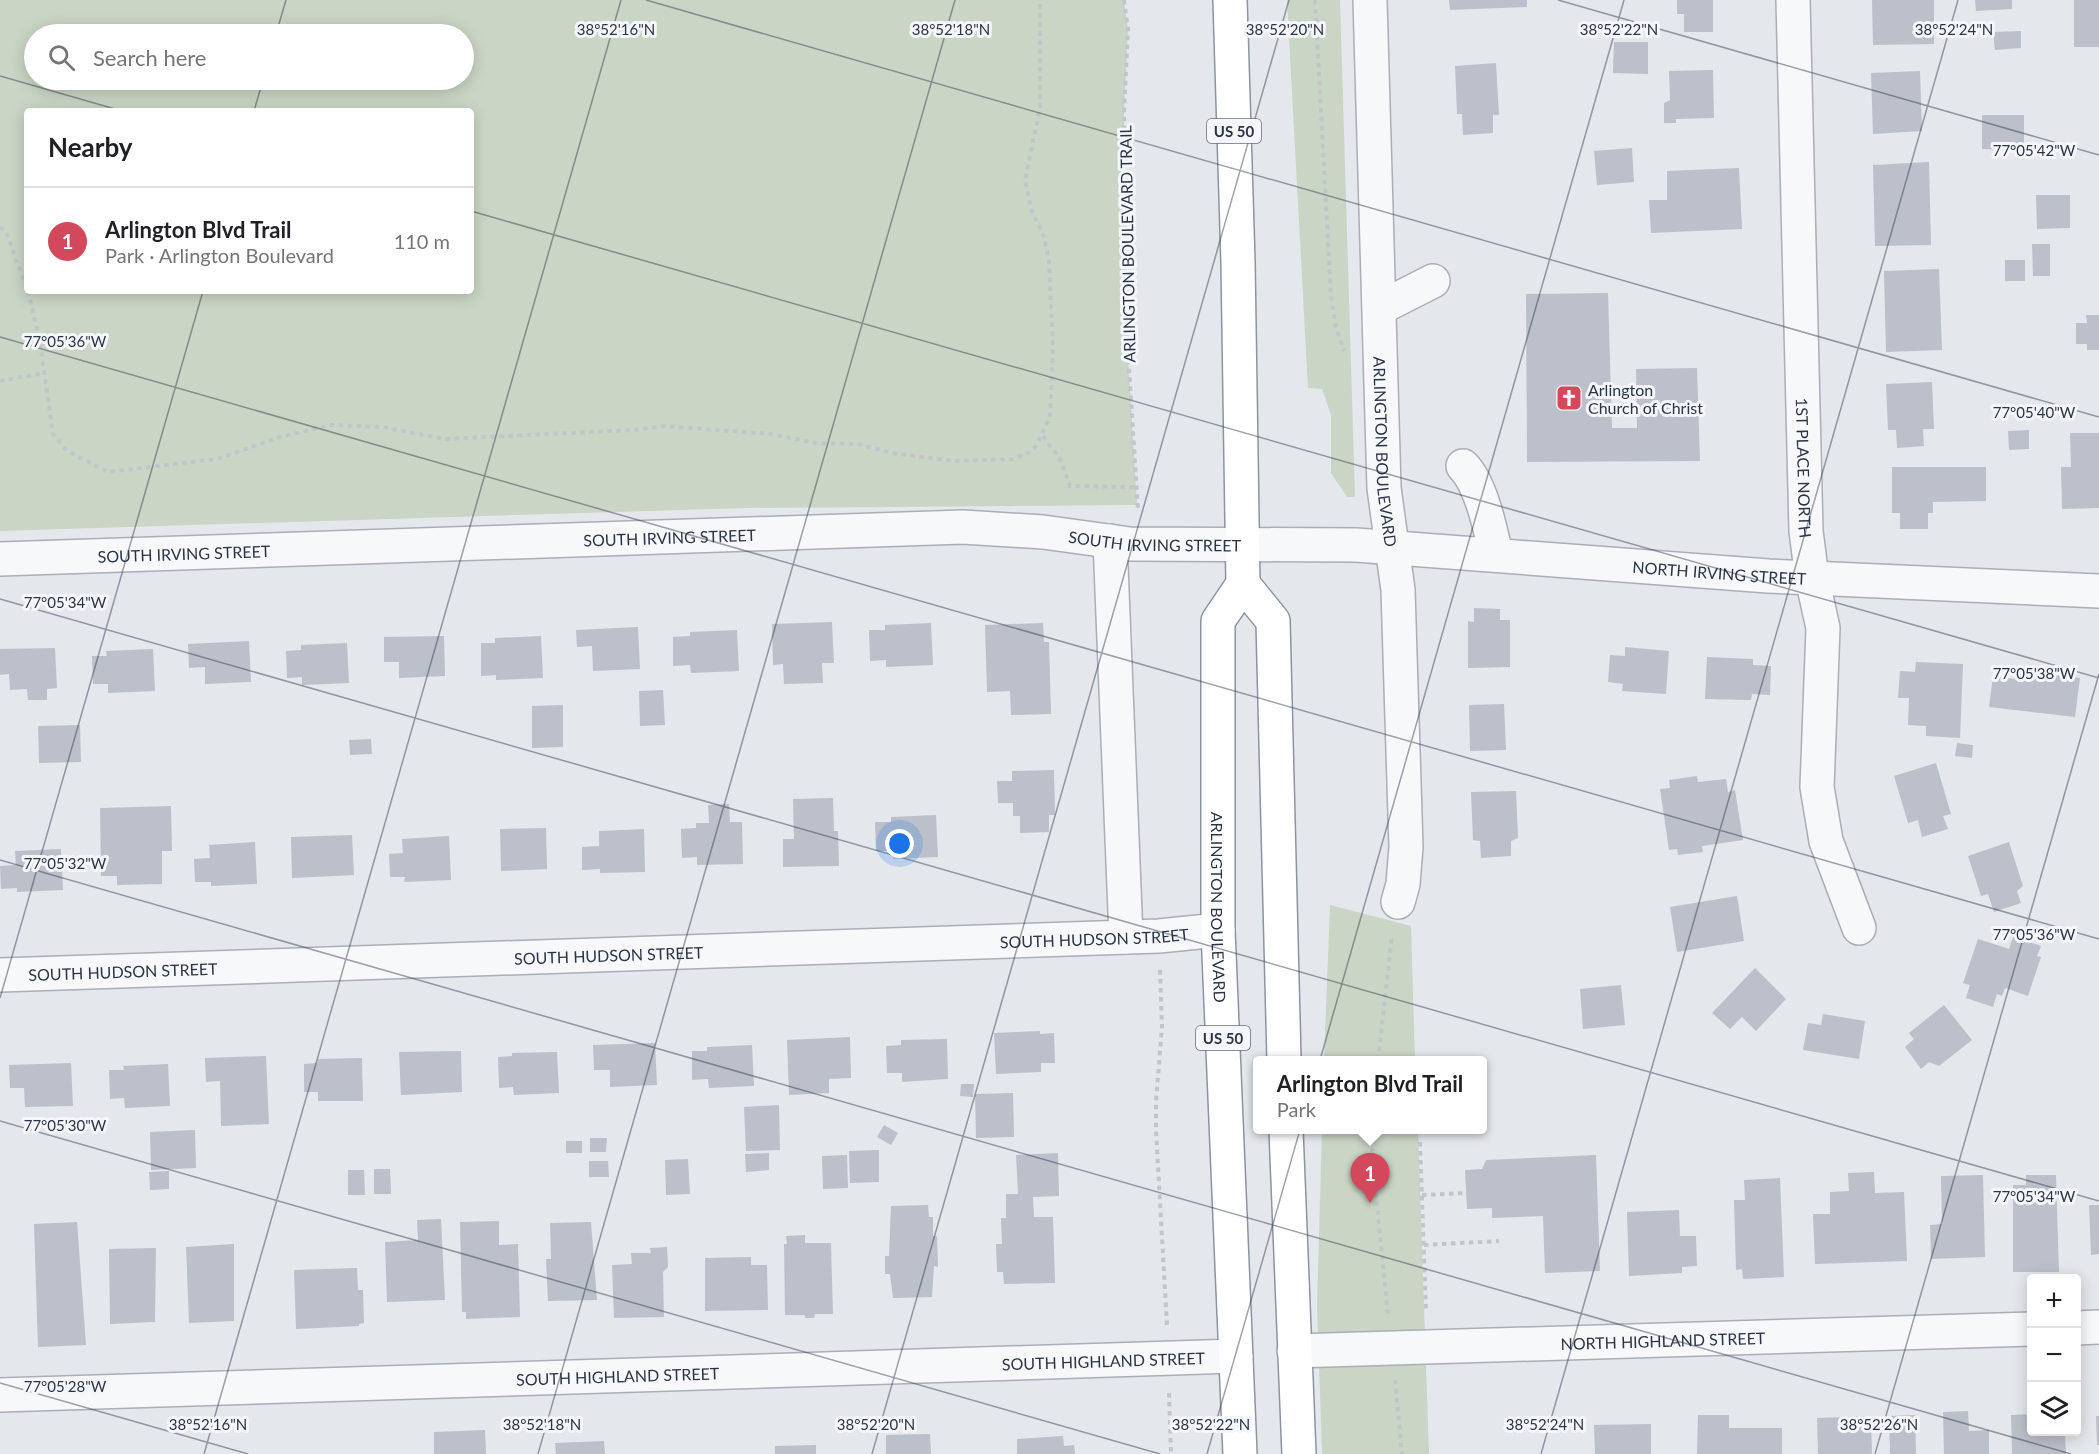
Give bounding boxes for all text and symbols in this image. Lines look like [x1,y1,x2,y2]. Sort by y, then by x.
text: 38°52'16"N [577,20,655,38]
text: 38°52'18"N [912,20,990,38]
text: 38°52'20"N [1246,20,1324,38]
text: 38°52'22"N [1580,20,1658,38]
text: 38°52'24"N [1915,20,1993,38]
search box [24,24,474,90]
icon: search [45,41,78,74]
text: Search here [93,44,206,71]
road number: US 50 [1207,119,1261,143]
street label: ARLINGTON BOULEVARD TRAIL [1115,125,1139,363]
text: Nearby [48,131,133,163]
text: 77°05'42"W [1993,141,2076,159]
text: Arlington Blvd Trail [105,216,292,243]
text: 1 [62,229,73,253]
text: 110 m [394,229,450,253]
text: Park · Arlington Boulevard [105,243,334,267]
text: 77°05'36"W [24,332,107,350]
street label: ARLINGTON BOULEVARD [1371,356,1401,548]
place label: Arlington Church of Christ [1588,380,1703,417]
church icon: Arlington Church of Christ [1554,383,1584,413]
street label: 1ST PLACE NORTH [1793,398,1816,539]
text: 77°05'40"W [1993,403,2076,421]
street label: SOUTH IRVING STREET [583,524,757,549]
street label: SOUTH IRVING STREET [1067,526,1241,554]
street label: SOUTH IRVING STREET [97,541,271,565]
street label: NORTH IRVING STREET [1632,556,1807,587]
text: 77°05'34"W [24,593,107,611]
text: 77°05'38"W [1993,664,2076,682]
street label: ARLINGTON BOULEVARD [1209,812,1231,1003]
your location [885,829,914,858]
text: 77°05'32"W [24,854,107,872]
street label: SOUTH HUDSON STREET [1000,923,1190,951]
text: 77°05'36"W [1993,925,2076,943]
street label: SOUTH HUDSON STREET [514,942,704,967]
street label: SOUTH HUDSON STREET [28,958,218,984]
road number: US 50 [1196,1026,1250,1050]
popup [1253,1056,1487,1134]
text: Arlington Blvd Trail [1277,1070,1463,1097]
text: Park [1277,1097,1316,1121]
text: 77°05'30"W [24,1116,107,1134]
pin: 1 [1350,1154,1390,1203]
text: 77°05'34"W [1993,1187,2076,1205]
map controls [2027,1274,2081,1436]
button: + [2027,1274,2081,1328]
street label: NORTH HIGHLAND STREET [1560,1327,1766,1353]
button: − [2027,1328,2081,1382]
street label: SOUTH HIGHLAND STREET [1002,1347,1206,1373]
street label: SOUTH HIGHLAND STREET [516,1363,720,1388]
text: 77°05'28"W [24,1377,107,1395]
button: layers [2027,1382,2081,1436]
text: 38°52'16"N [169,1415,247,1433]
text: 38°52'18"N [503,1415,581,1433]
text: 38°52'20"N [837,1415,915,1433]
text: 38°52'22"N [1172,1415,1250,1433]
text: 38°52'24"N [1506,1415,1584,1433]
text: 38°52'26"N [1840,1415,1918,1433]

